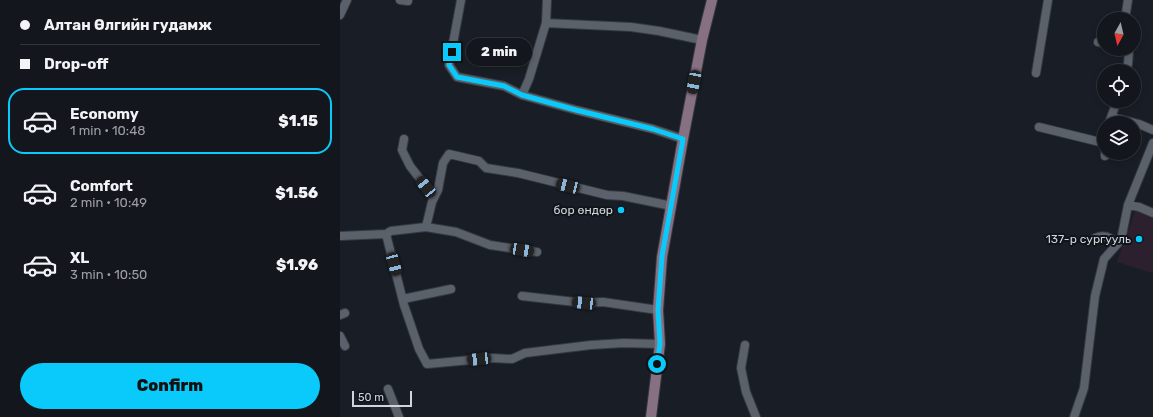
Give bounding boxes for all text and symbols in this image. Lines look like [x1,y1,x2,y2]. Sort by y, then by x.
north arrow [1097,12,1141,56]
map controls [1097,12,1141,160]
text: Алтан Өлгийн гудамж [44,16,212,34]
callout: 2 min [466,38,532,66]
route end [443,43,461,61]
text: 2 min [481,44,517,59]
text: Drop-off [44,55,108,73]
button: locate [1097,64,1141,108]
car [686,69,702,95]
icon: car [22,103,58,139]
text: Economy [70,105,139,123]
text: $1.15 [278,112,318,130]
button: layers [1097,116,1141,160]
text: 1 min · 10:48 [70,123,145,138]
car [414,174,438,200]
icon: car [22,175,58,211]
text: Comfort [70,177,133,195]
car [555,177,581,195]
text: $1.56 [275,184,318,202]
text: 2 min · 10:49 [70,195,147,210]
place label: бор өндөр [554,203,613,217]
marker: бор өндөр [616,205,626,215]
place label: 137-р сургууль [1046,232,1131,246]
marker: 137-р сургууль [1134,234,1144,244]
car [509,242,535,258]
icon: car [22,247,58,283]
text: XL [70,249,89,267]
car [385,251,403,277]
text: $1.96 [276,256,318,274]
text: 3 min · 10:50 [70,267,147,282]
car [571,296,597,310]
car [466,352,492,366]
route start [648,355,666,373]
button: Confirm [20,363,320,409]
scale bar [352,389,412,408]
text: 50 m [358,391,384,404]

